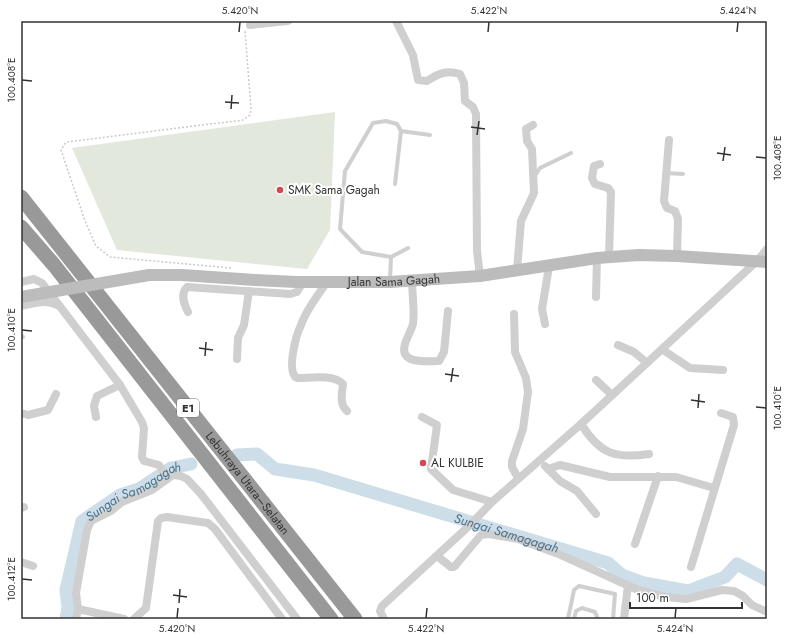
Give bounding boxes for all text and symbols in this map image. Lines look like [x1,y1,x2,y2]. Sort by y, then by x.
text: 5.420°N [222,3,258,18]
text: 5.422°N [471,3,507,18]
text: 5.424°N [720,3,756,18]
text: 100.408°E [4,57,19,103]
text: 100.408°E [770,135,785,181]
place label: SMK Sama Gagah [288,181,380,199]
marker: SMK Sama Gagah [275,185,285,195]
street label: Jalan Sama Gagah [346,270,441,291]
text: 100.410°E [4,308,19,352]
text: 100.410°E [770,386,785,430]
road number: E1 [177,399,199,417]
street label: Lebuhraya Utara–Selatan [201,428,294,539]
place label: AL KULBIE [431,454,484,472]
water label: Sungai Samagagah [82,457,183,526]
marker: AL KULBIE [418,458,428,468]
water label: Sungai Samagagah [452,508,562,558]
text: 100.412°E [4,557,19,601]
scale bar [630,584,742,610]
text: 100 m [636,589,669,607]
text: 5.420°N [159,621,195,636]
text: 5.422°N [408,621,444,636]
text: 5.424°N [657,621,693,636]

